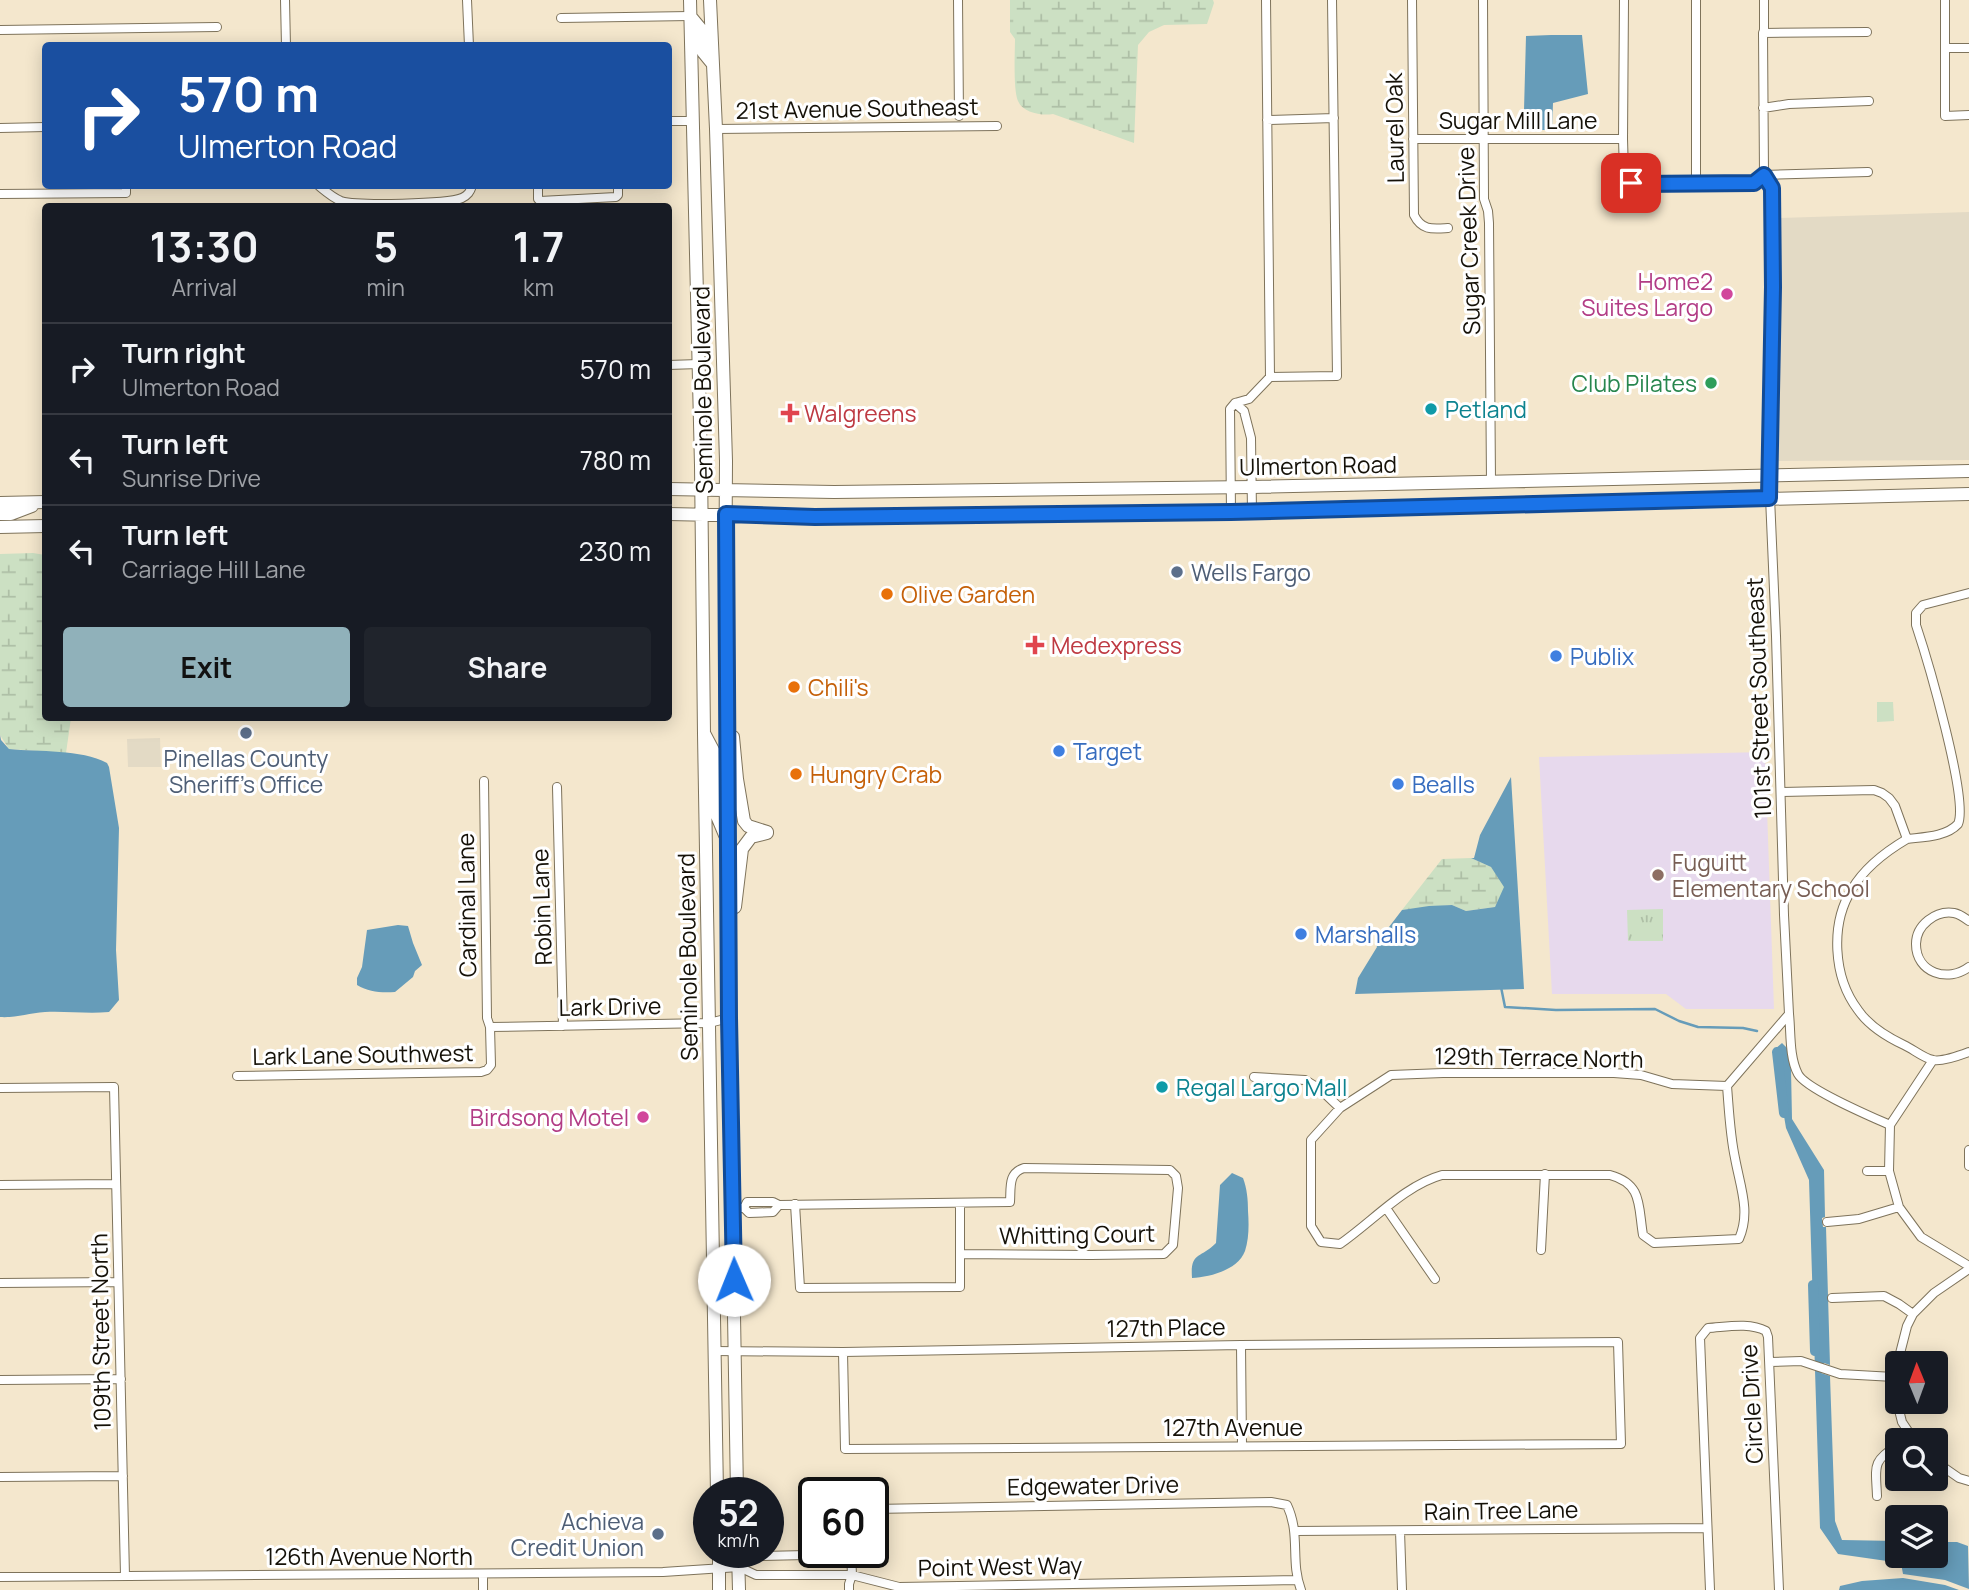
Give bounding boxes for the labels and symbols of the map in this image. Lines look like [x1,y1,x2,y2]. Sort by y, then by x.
street label: Laurel Oak [1377,72,1411,184]
street label: 21st Avenue Southeast [735,90,979,126]
street label: Sugar Mill Lane [1439,104,1597,136]
street label: Sugar Creek Drive [1449,146,1487,336]
pin [1601,153,1661,213]
place label: Home2 Suites Largo [1581,265,1713,323]
street label: Seminole Boulevard [684,286,720,494]
marker: Home2 Suites Largo [1719,286,1735,302]
place label: Club Pilates [1572,367,1697,399]
marker: Club Pilates [1703,375,1719,391]
place label: Petland [1445,393,1527,425]
place label: Walgreens [804,397,917,429]
marker: Petland [1423,401,1439,417]
marker: Walgreens [782,405,798,421]
street label: Ulmerton Road [1239,448,1397,482]
place label: Wells Fargo [1191,556,1311,588]
marker: Wells Fargo [1169,564,1185,580]
street label: 101st Street Southeast [1738,577,1778,819]
place label: Olive Garden [901,578,1035,610]
marker: Olive Garden [879,586,895,602]
place label: Medexpress [1051,629,1182,661]
marker: Medexpress [1025,635,1045,655]
place label: Publix [1570,640,1634,672]
marker: Publix [1548,648,1564,664]
place label: Chili's [808,671,869,703]
marker: Chili's [786,679,802,695]
marker: Pinellas County Sheriff's Office [238,725,254,741]
place label: Target [1073,735,1142,767]
place label: Pinellas County Sheriff's Office [164,742,328,800]
marker: Target [1051,743,1067,759]
place label: Hungry Crab [810,758,942,790]
marker: Hungry Crab [788,766,804,782]
place label: Bealls [1412,768,1475,800]
marker: Bealls [1390,776,1406,792]
street label: Cardinal Lane [449,833,483,977]
place label: Fuguitt Elementary School [1672,846,1870,904]
street label: Robin Lane [523,848,559,966]
street label: Seminole Boulevard [669,853,705,1061]
marker: Fuguitt Elementary School [1650,867,1666,883]
place label: Marshalls [1315,918,1416,950]
marker: Marshalls [1293,926,1309,942]
street label: Lark Drive [558,989,662,1023]
street label: Lark Lane Southwest [252,1036,474,1072]
street label: 129th Terrace North [1434,1039,1644,1075]
place label: Regal Largo Mall [1176,1071,1347,1103]
marker: Regal Largo Mall [1154,1079,1170,1095]
place label: Birdsong Motel [470,1101,629,1133]
marker: Birdsong Motel [635,1109,651,1125]
street label: Whitting Court [999,1217,1155,1251]
street label: 109th Street North [82,1233,118,1431]
position arrow [697,1243,771,1317]
street label: 127th Place [1106,1310,1226,1344]
street label: Circle Drive [1732,1344,1770,1464]
north arrow [1885,1351,1948,1414]
street label: 127th Avenue [1163,1411,1303,1443]
street label: Edgewater Drive [1007,1468,1179,1502]
speed limit sign: 60 [798,1477,889,1568]
street label: Rain Tree Lane [1423,1493,1579,1527]
place label: Achieva Credit Union [511,1505,644,1563]
marker: Achieva Credit Union [650,1526,666,1542]
street label: 126th Avenue North [265,1540,473,1572]
street label: Point West Way [918,1549,1082,1583]

